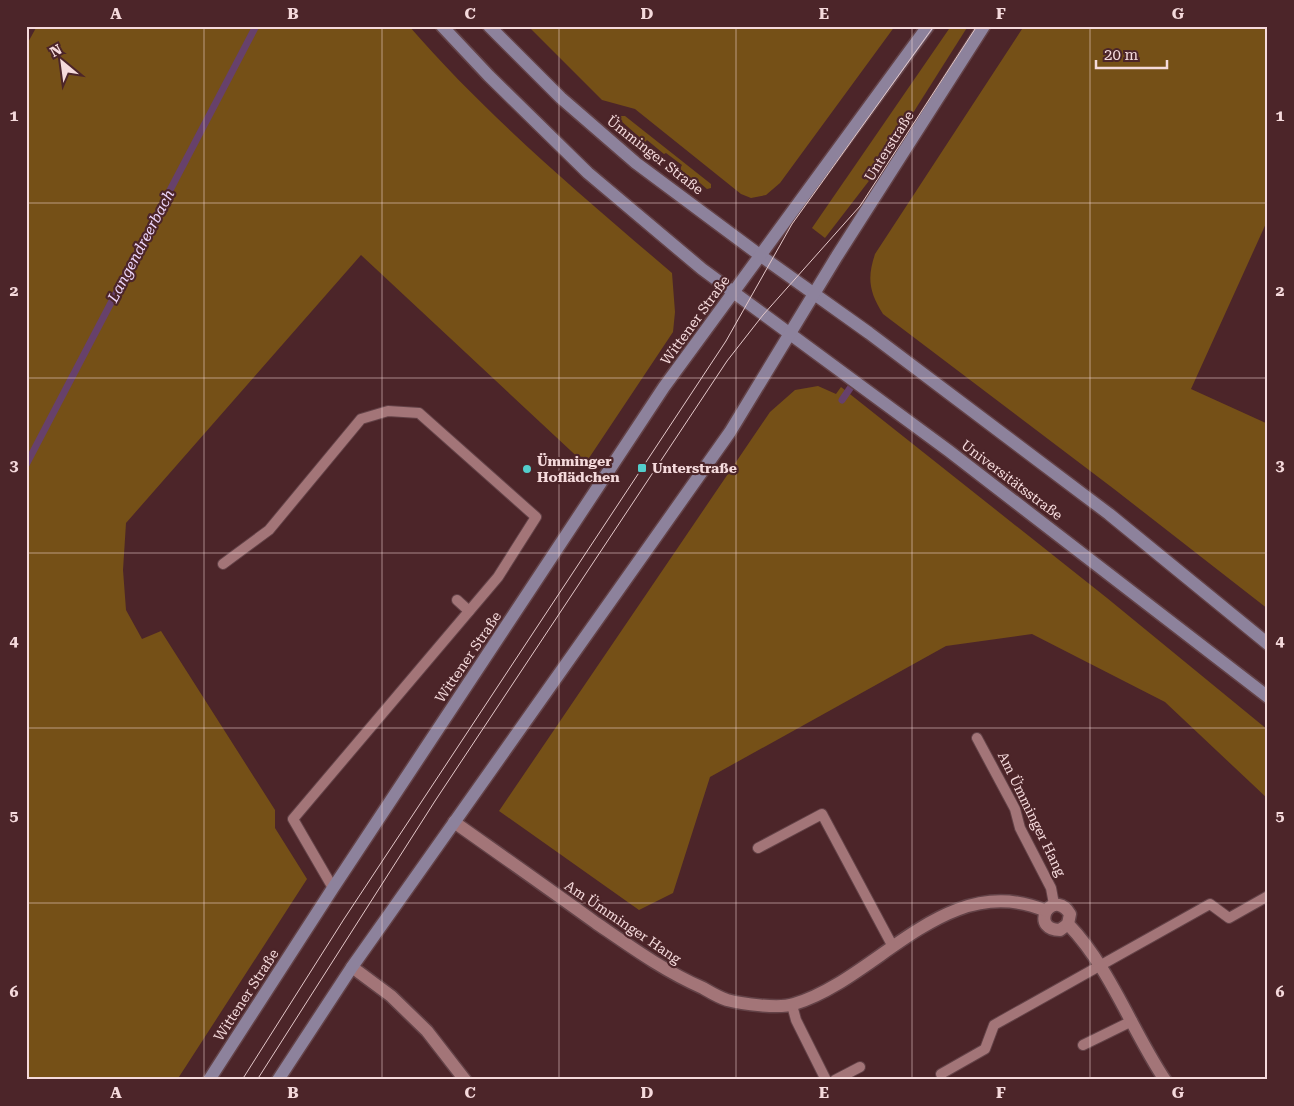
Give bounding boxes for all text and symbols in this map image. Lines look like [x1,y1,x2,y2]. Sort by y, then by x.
text: A [110,4,122,23]
text: B [287,4,299,23]
text: C [464,4,476,23]
text: D [641,4,654,23]
text: E [819,4,829,23]
text: F [996,4,1006,23]
text: G [1172,4,1185,23]
north arrow [38,38,88,88]
scale bar [1096,38,1168,70]
text: N [47,41,64,60]
text: 20 m [1104,46,1139,64]
text: 1 [10,106,19,125]
text: 1 [1276,106,1285,125]
street label: Unterstraße [861,108,917,184]
street label: Ümminger Straße [604,112,707,198]
water label: Langendreerbach [103,187,178,306]
street label: Wittener Straße [657,272,733,368]
text: 2 [10,281,19,300]
text: 2 [1276,281,1285,300]
street label: Universitätsstraße [958,437,1066,524]
place label: Ümminger Hoflädchen [537,453,620,485]
text: 3 [10,456,19,475]
text: 3 [1276,456,1285,475]
place label: Unterstraße [652,460,737,476]
marker: Unterstraße [636,462,648,474]
marker: Ümminger Hoflädchen [521,463,533,475]
street label: Wittener Straße [432,608,505,706]
text: 4 [10,631,19,650]
text: 4 [1276,631,1285,650]
street label: Am Ümminger Hang [995,749,1069,879]
text: 5 [10,806,19,825]
text: 5 [1276,806,1285,825]
street label: Am Ümminger Hang [562,877,684,967]
street label: Wittener Straße [210,946,282,1044]
text: 6 [10,982,19,1001]
text: 6 [1276,982,1285,1001]
text: A [110,1083,122,1102]
text: B [287,1083,299,1102]
text: C [464,1083,476,1102]
text: D [641,1083,654,1102]
text: E [819,1083,829,1102]
text: F [996,1083,1006,1102]
text: G [1172,1083,1185,1102]

